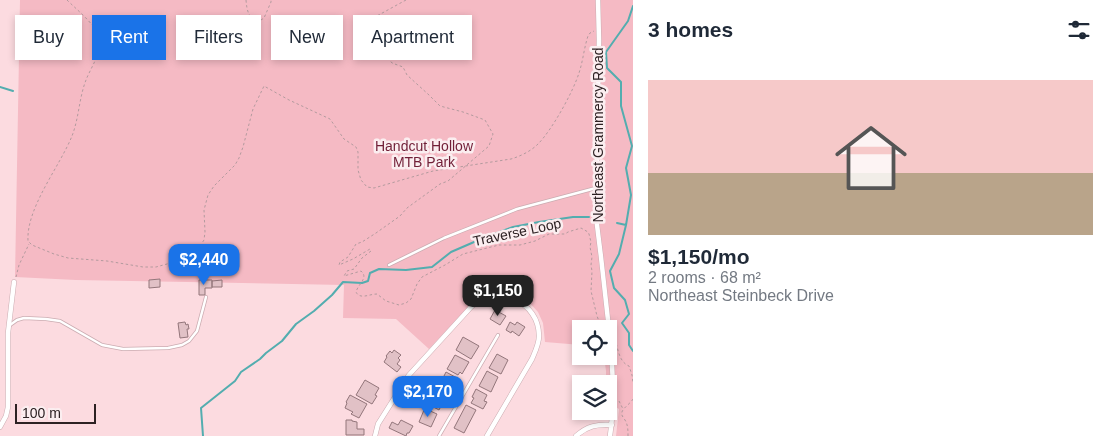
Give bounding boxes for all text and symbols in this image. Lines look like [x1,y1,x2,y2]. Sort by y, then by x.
chip: Buy [15,15,82,60]
chip: Rent [92,15,166,60]
chip: Filters [176,15,261,60]
chip: New [271,15,343,60]
chip: Apartment [353,15,472,60]
icon: filters [1065,16,1093,44]
text: 3 homes [648,18,733,41]
street label: Northeast Grammercy Road [590,47,606,223]
icon: home [826,113,916,203]
park label: Handcut Hollow MTB Park [375,138,474,170]
street label: Traverse Loop [471,215,563,249]
pin: $2,440 [163,244,245,286]
text: $1,150/mo [648,245,750,268]
text: $2,440 [180,251,228,268]
text: 2 rooms · 68 m² [648,269,761,286]
pin: $1,150 [457,274,539,317]
text: $1,150 [474,282,522,299]
text: Northeast Steinbeck Drive [648,287,834,304]
map controls [572,320,617,420]
button: locate [572,320,617,365]
button: layers [572,375,617,420]
pin: $2,170 [387,376,469,418]
text: $2,170 [404,383,452,400]
scale bar [15,401,96,424]
text: 100 m [22,405,61,421]

